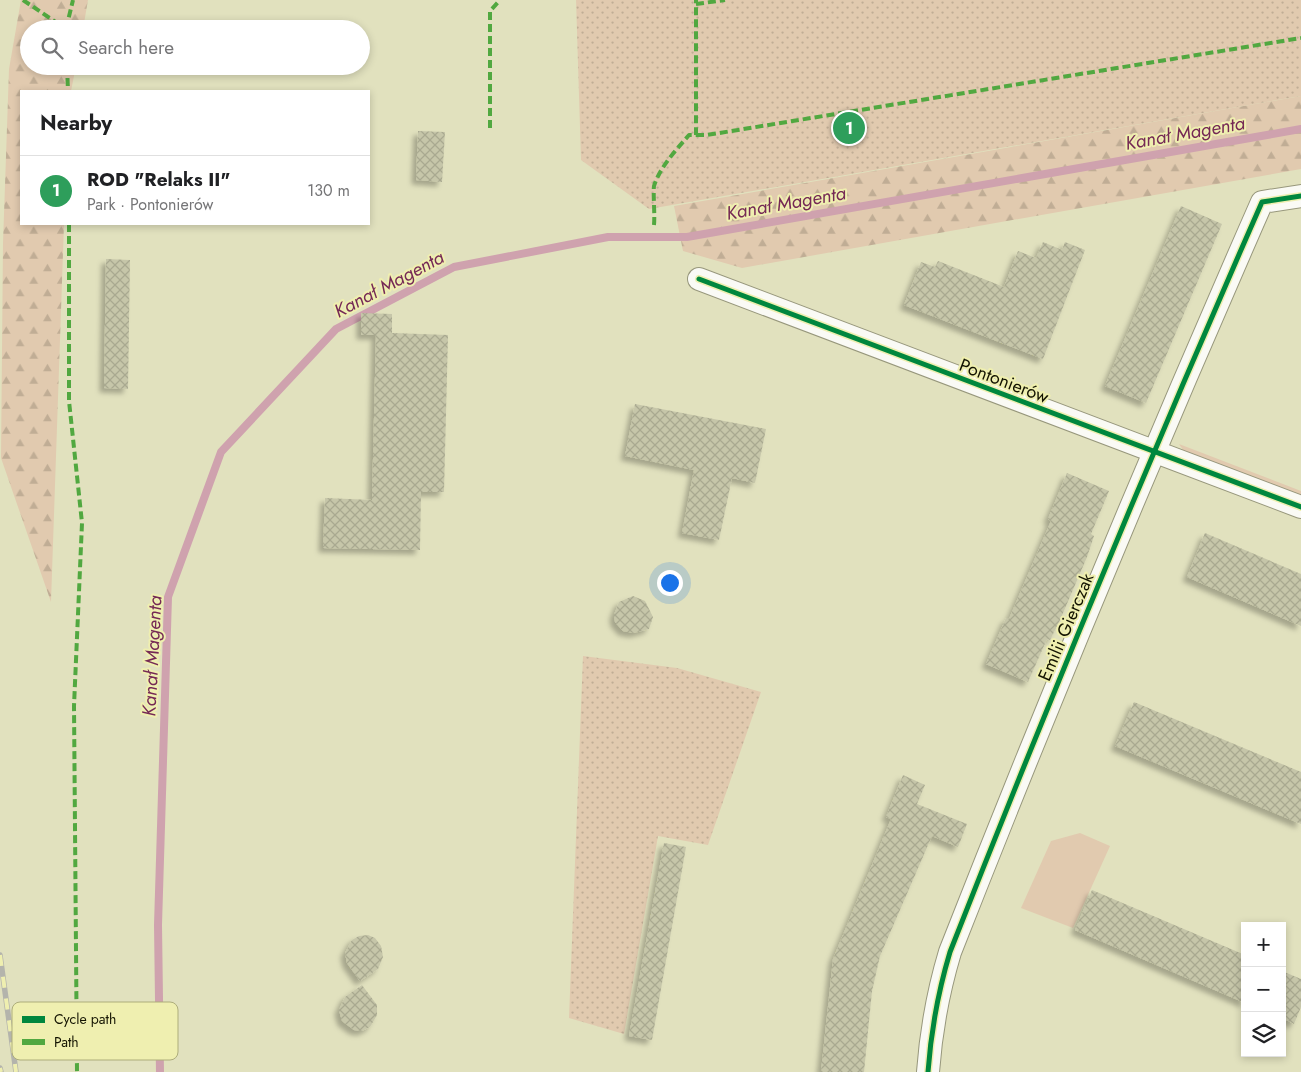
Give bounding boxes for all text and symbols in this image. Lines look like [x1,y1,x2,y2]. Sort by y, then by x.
search box [20,20,370,75]
icon: search [38,34,66,62]
text: Search here [78,34,174,61]
text: Nearby [40,108,112,138]
pin: 1 [833,109,865,147]
water label: Kanał Magenta [1123,109,1247,157]
text: ROD "Relaks II" [87,166,230,193]
text: 1 [52,179,60,202]
text: 130 m [307,179,350,202]
water label: Kanał Magenta [724,179,848,227]
text: Park · Pontonierów [87,193,213,216]
water label: Kanał Magenta [329,243,449,324]
street label: Pontonierów [956,352,1053,410]
street label: Emilii Gierczak [1032,569,1100,685]
your location [657,570,683,596]
water label: Kanał Magenta [135,594,169,717]
map controls [1241,922,1286,1057]
button: + [1241,922,1286,967]
button: − [1241,967,1286,1012]
legend [12,1002,178,1060]
text: Cycle path [54,1009,116,1029]
button: layers [1241,1012,1286,1057]
text: Path [54,1032,79,1052]

